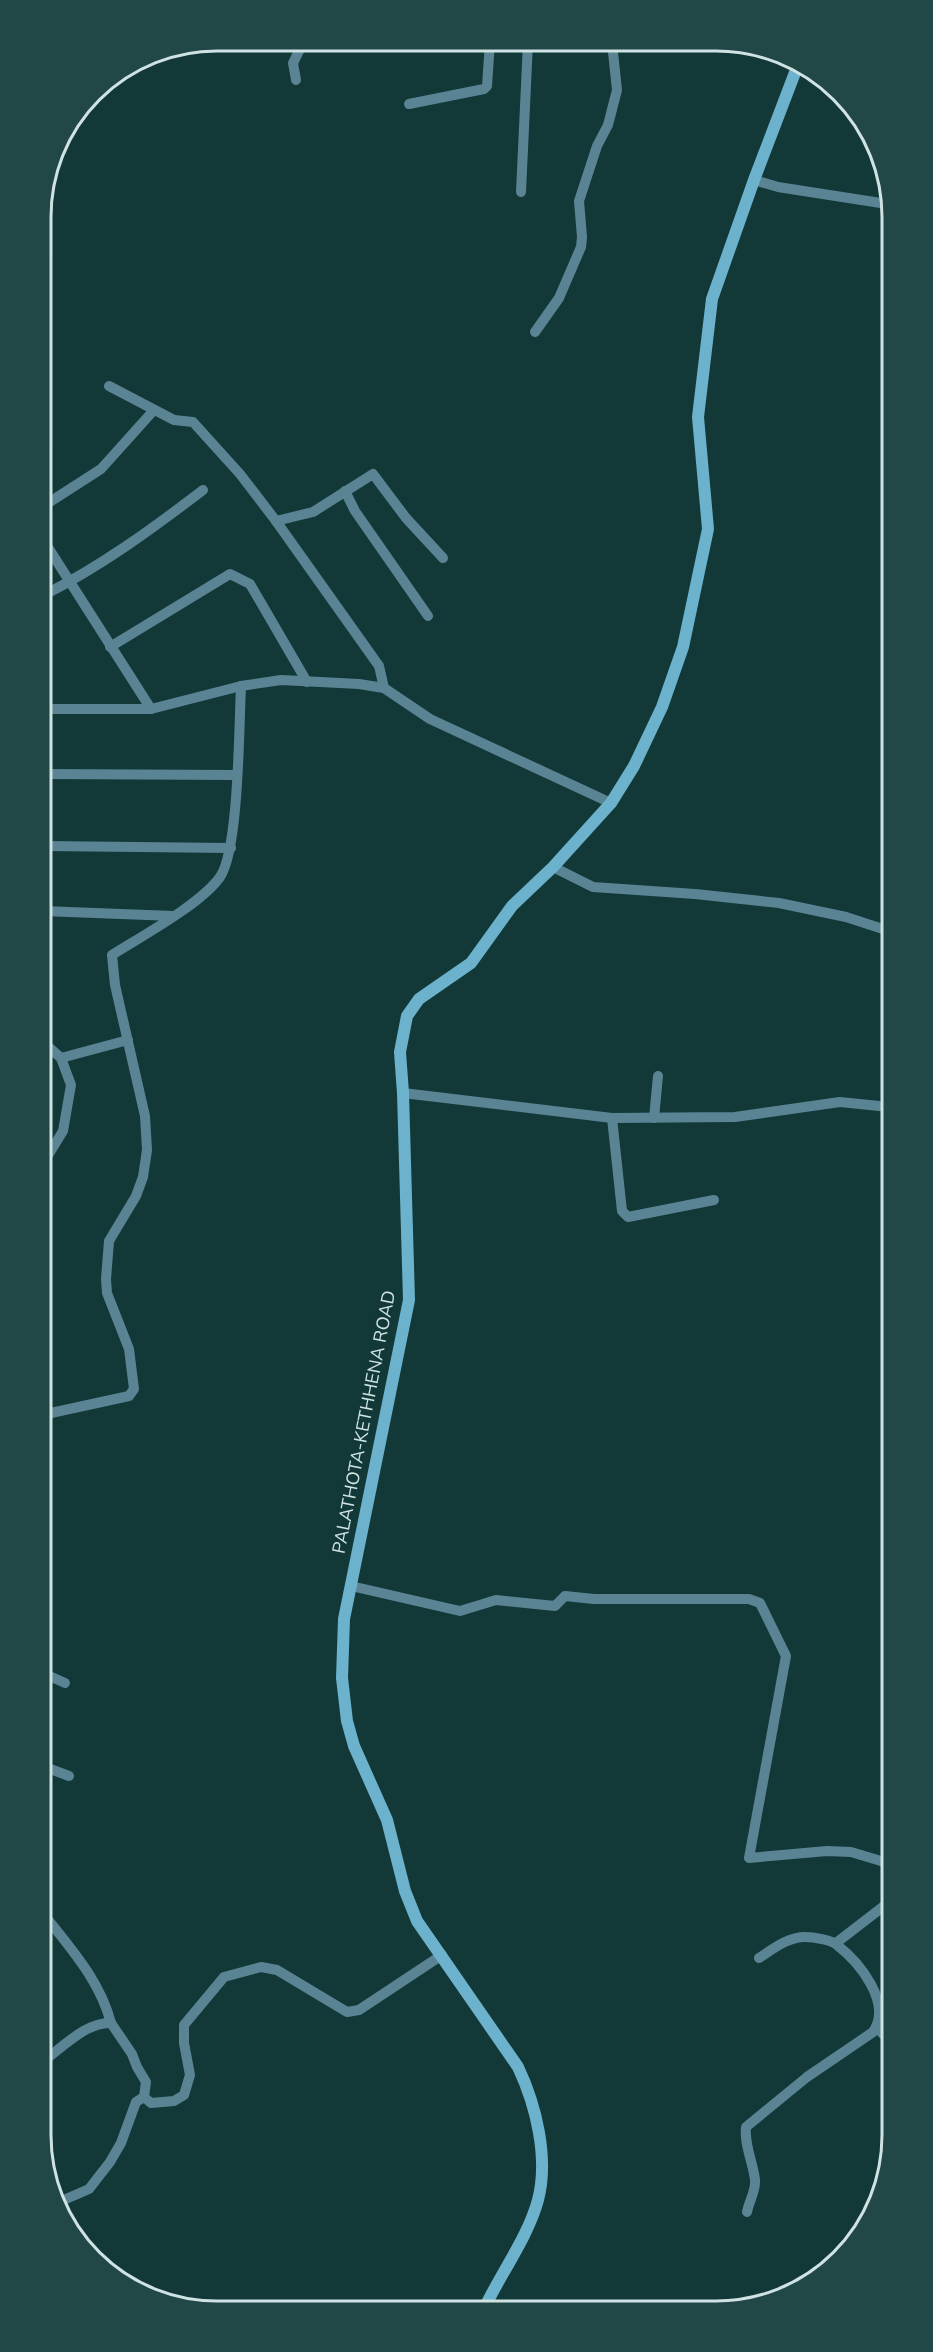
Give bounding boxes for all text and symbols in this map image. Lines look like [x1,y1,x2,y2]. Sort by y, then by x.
street label: PALATHOTA-KETHHENA ROAD [327,1288,400,1555]

